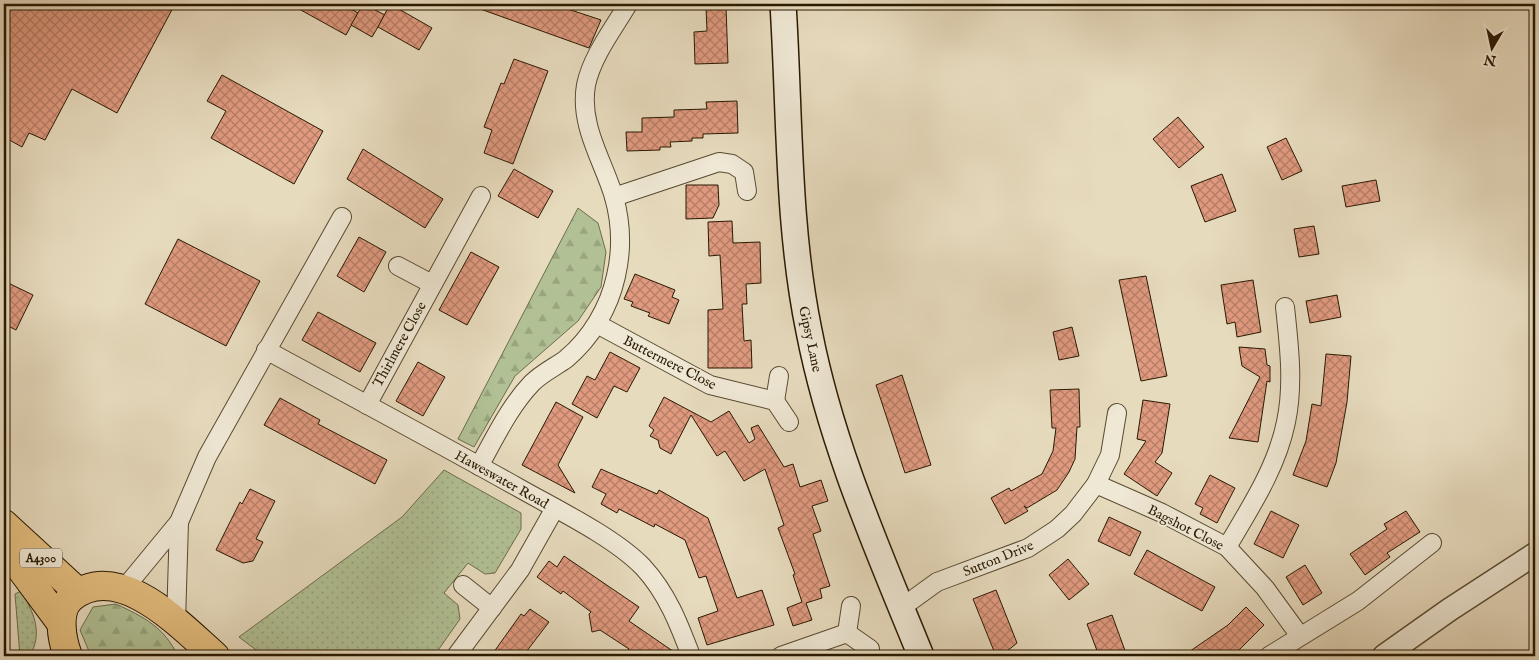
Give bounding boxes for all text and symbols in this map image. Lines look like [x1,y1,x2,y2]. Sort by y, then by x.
north arrow [1466,22,1516,72]
text: N [1483,50,1499,70]
street label: Thirlmere Close [369,298,431,390]
street label: Gipsy Lane [794,304,826,374]
street label: Buttermere Close [620,332,720,394]
street label: Haweswater Road [451,447,552,513]
street label: Bagshot Close [1144,501,1227,555]
street label: Sutton Drive [960,536,1037,581]
road number: A4300 [20,548,62,568]

